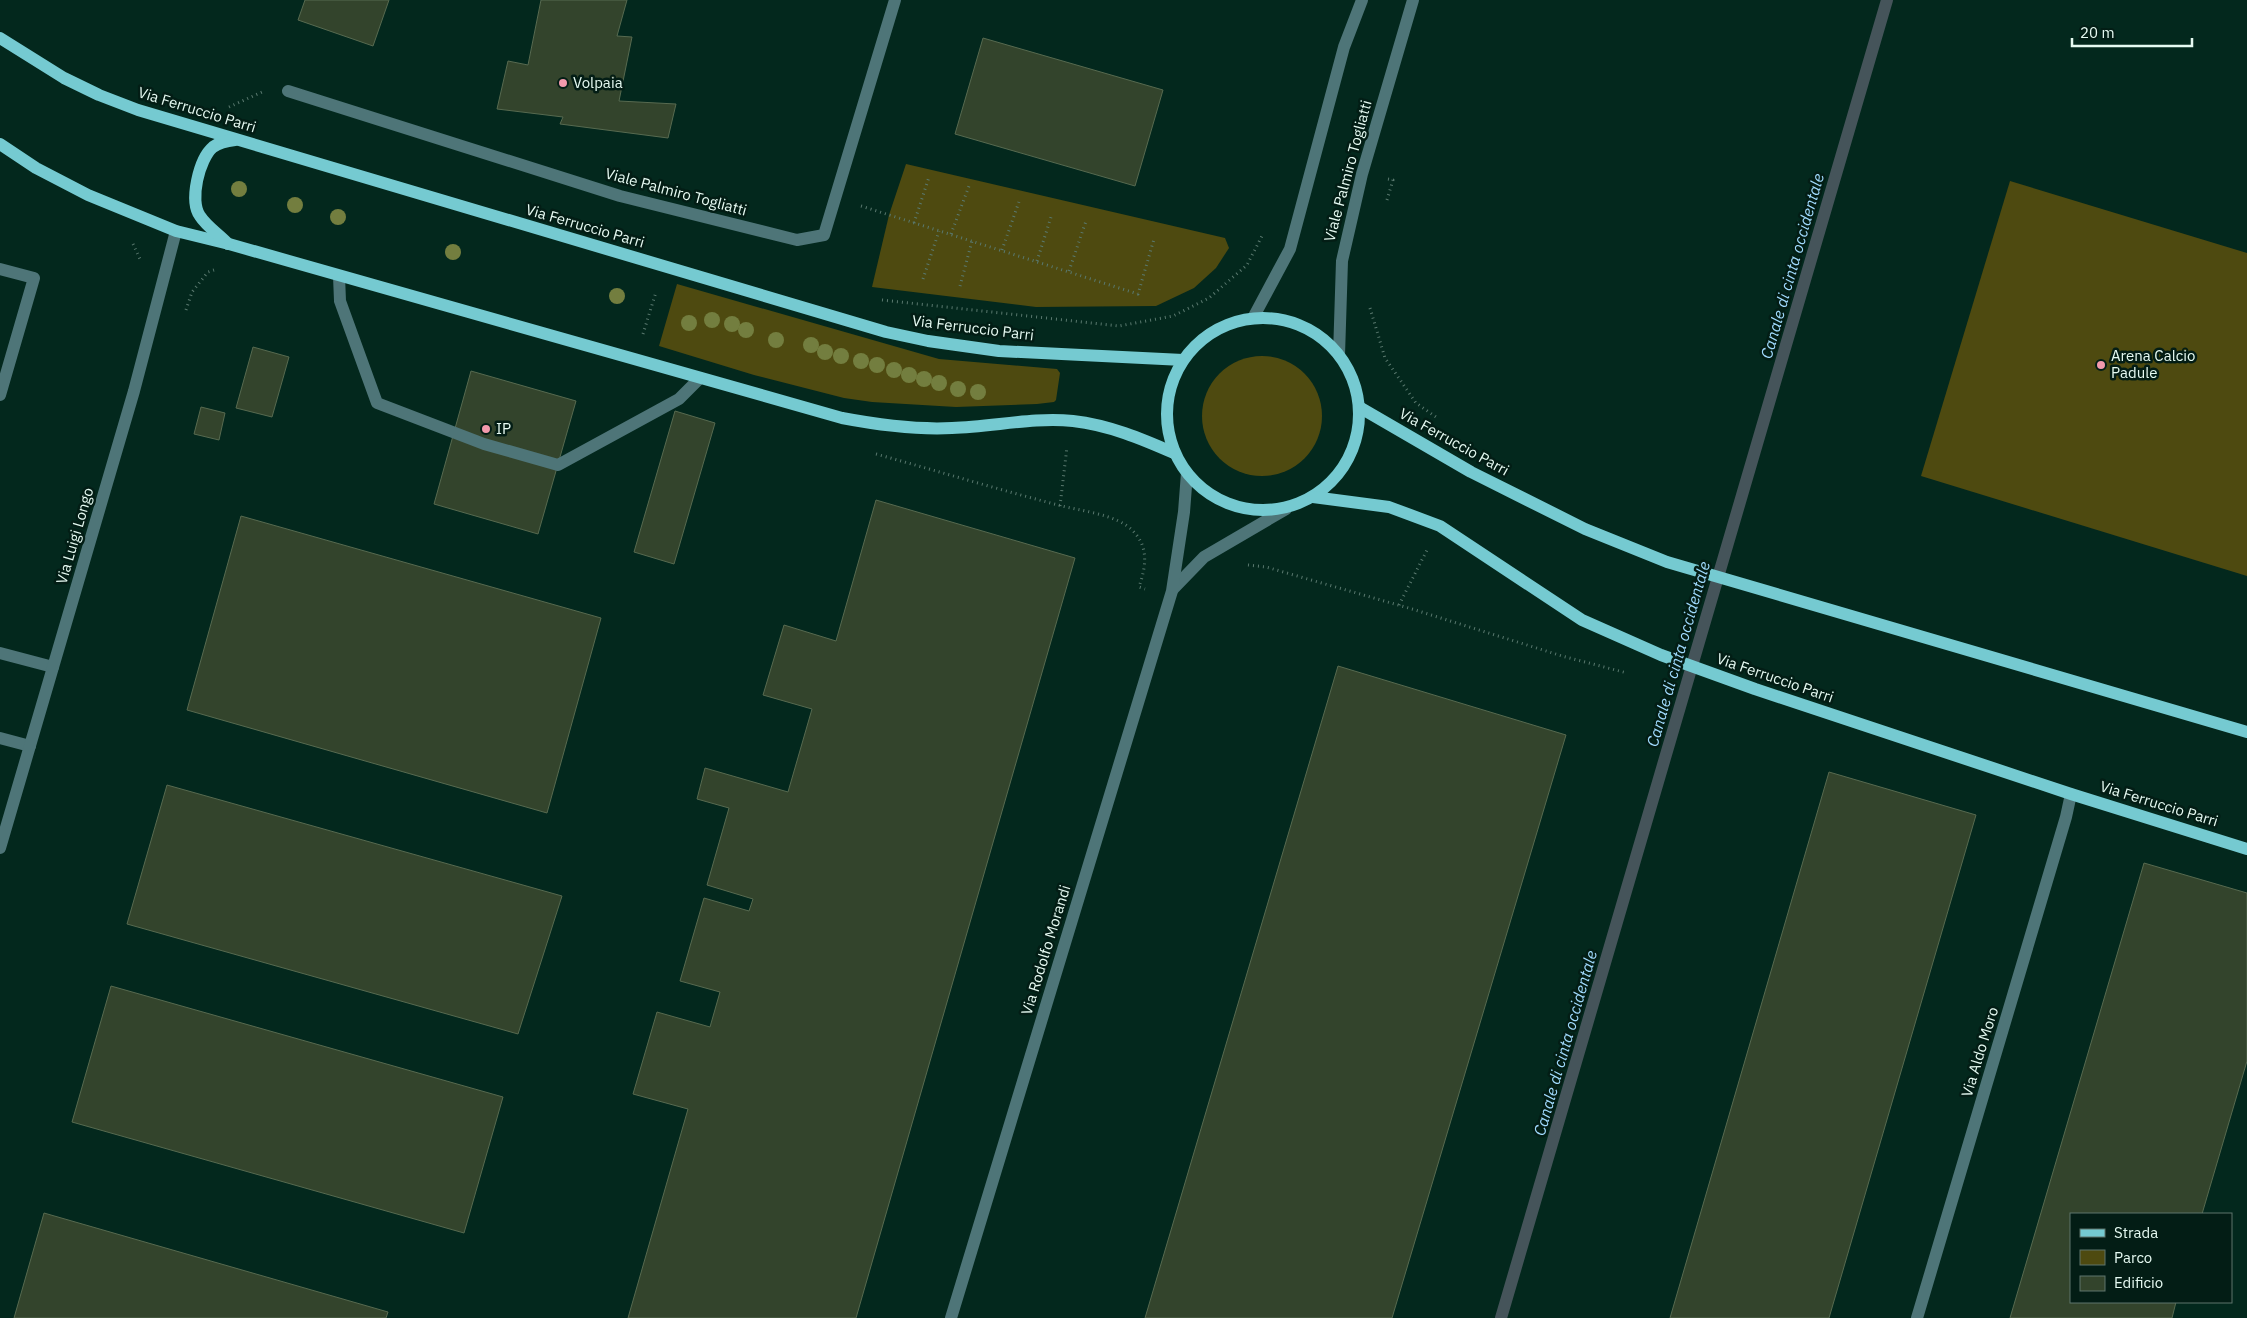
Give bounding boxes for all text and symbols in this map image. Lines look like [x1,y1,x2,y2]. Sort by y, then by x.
scale bar [2072,15,2192,47]
text: 20 m [2080,23,2115,42]
place label: Volpaia [573,73,623,92]
marker: Volpaia [557,77,569,89]
street label: Via Ferruccio Parri [136,83,259,137]
street label: Viale Palmiro Togliatti [1319,98,1376,244]
street label: Viale Palmiro Togliatti [603,163,749,220]
water label: Canale di cinta occidentale [1756,171,1828,361]
street label: Via Ferruccio Parri [524,199,647,252]
street label: Via Ferruccio Parri [911,311,1035,344]
place label: Arena Calcio Padule [2111,346,2195,382]
marker: Arena Calcio Padule [2095,359,2107,371]
street label: Via Ferruccio Parri [1396,404,1512,480]
place label: IP [496,419,511,438]
marker: IP [480,423,492,435]
street label: Via Luigi Longo [52,485,97,586]
water label: Canale di cinta occidentale [1642,559,1714,749]
street label: Via Ferruccio Parri [1714,649,1836,706]
street label: Via Ferruccio Parri [2098,777,2221,831]
street label: Via Rodolfo Morandi [1017,882,1074,1017]
water label: Canale di cinta occidentale [1529,948,1601,1138]
street label: Via Aldo Moro [1957,1005,2002,1099]
legend [2070,1213,2232,1303]
text: Strada [2114,1223,2158,1242]
text: Parco [2114,1248,2152,1267]
text: Edificio [2114,1273,2163,1292]

